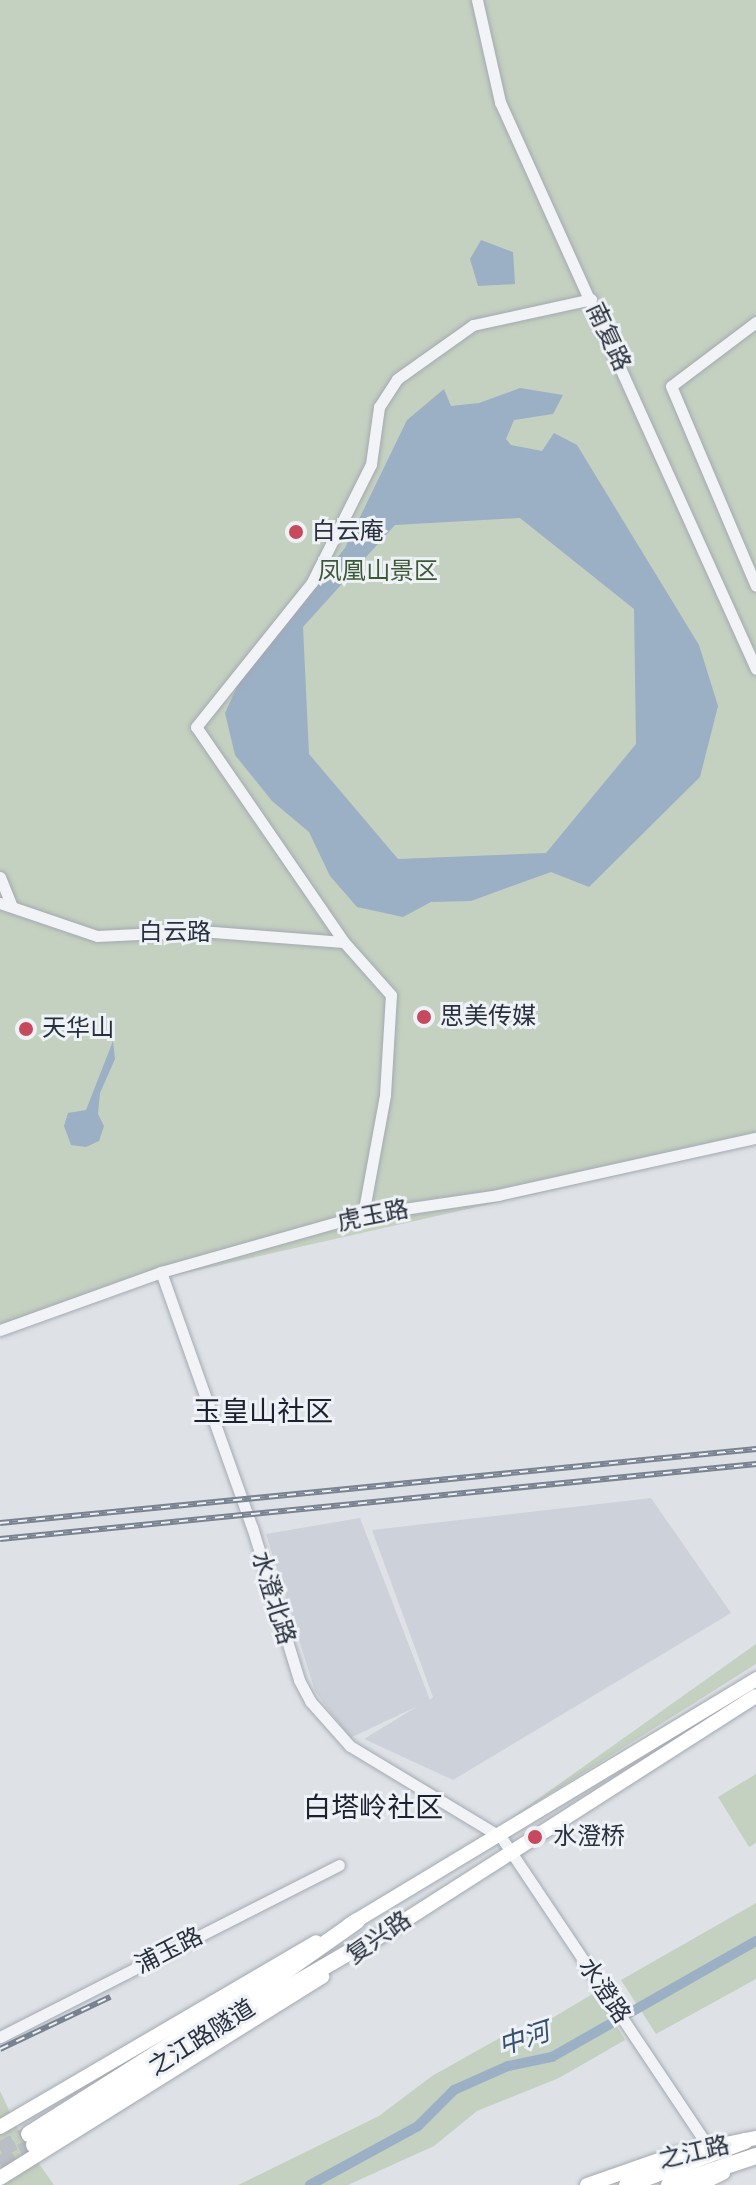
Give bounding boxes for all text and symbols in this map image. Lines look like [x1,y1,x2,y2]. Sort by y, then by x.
street label: 南复路 [580,298,636,376]
place label: 白云庵 [312,518,384,546]
marker: 白云庵 [287,523,305,541]
park label: 凤凰山景区 [318,558,438,586]
street label: 白云路 [139,919,211,947]
place label: 思美传媒 [440,1003,536,1031]
marker: 思美传媒 [415,1008,433,1026]
place label: 天华山 [42,1015,114,1043]
marker: 天华山 [17,1020,35,1038]
street label: 虎玉路 [335,1195,411,1237]
district label: 玉皇山社区 [193,1395,333,1429]
street label: 水澄北路 [245,1548,301,1648]
district label: 白塔岭社区 [303,1791,443,1825]
place label: 水澄桥 [553,1823,625,1851]
marker: 水澄桥 [524,1826,546,1848]
street label: 复兴路 [341,1906,417,1970]
street label: 浦玉路 [130,1922,208,1980]
street label: 水澄路 [572,1953,636,2029]
street label: 之江路隧道 [143,1994,261,2082]
water label: 中河 [494,2016,554,2062]
street label: 之江路 [656,2131,732,2175]

